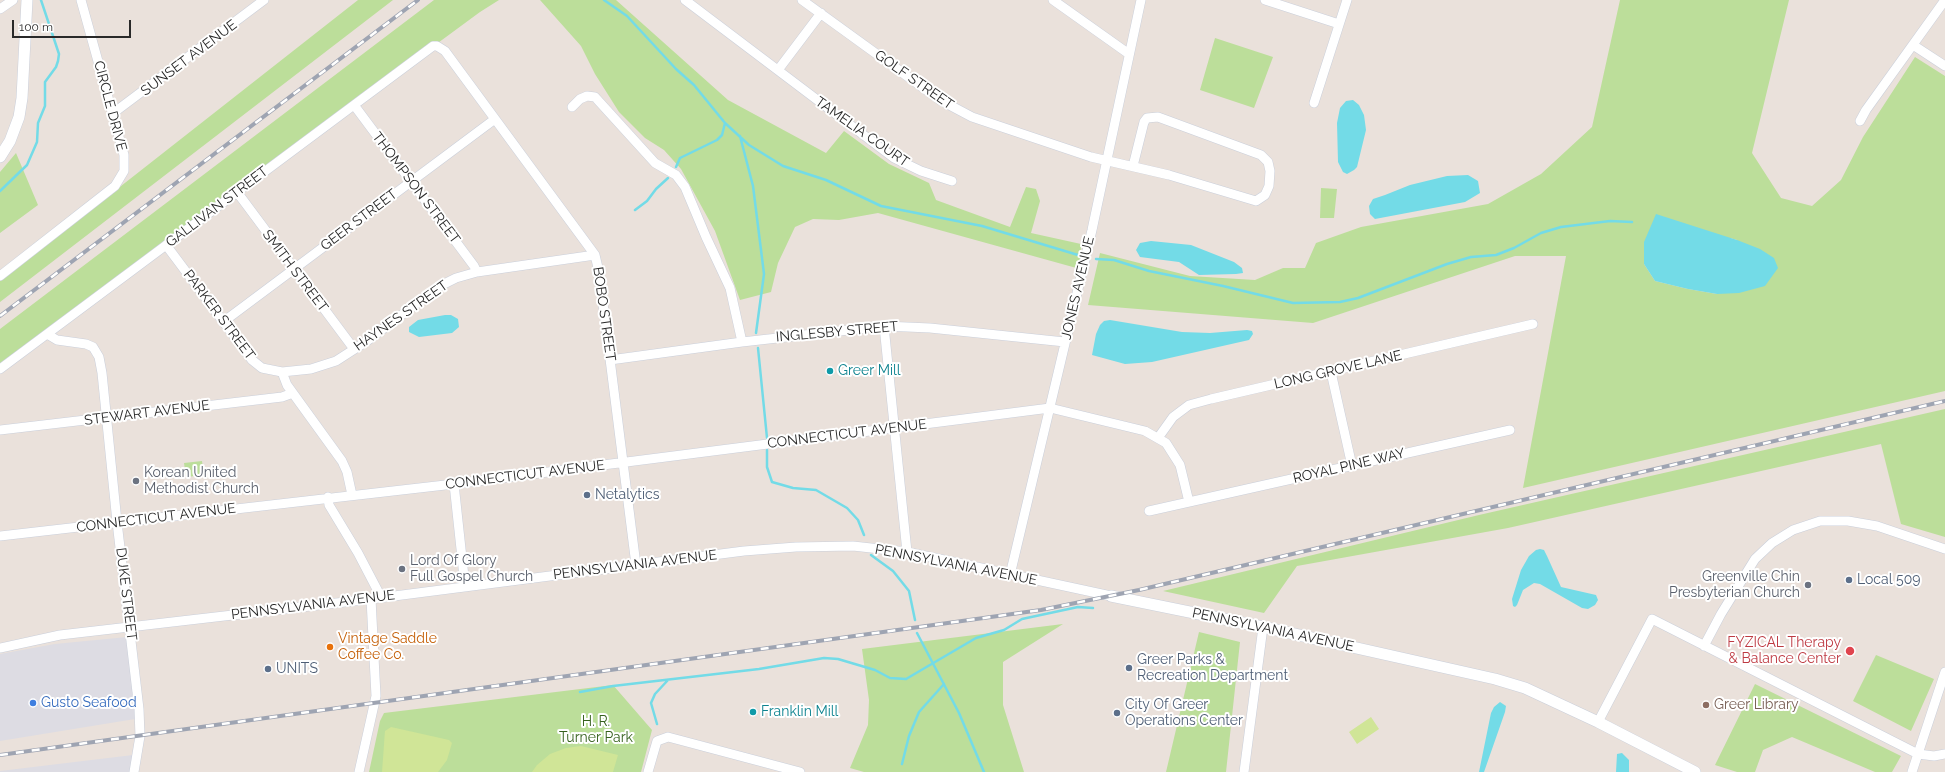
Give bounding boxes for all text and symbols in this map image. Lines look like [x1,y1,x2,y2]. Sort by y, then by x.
scale bar [14,12,133,38]
street label: SUNSET AVENUE [138,17,240,99]
text: 100 m [19,20,53,34]
street label: GOLF STREET [871,47,957,113]
street label: CIRCLE DRIVE [90,59,130,153]
street label: TAMELIA COURT [812,93,912,171]
street label: THOMPSON STREET [369,129,463,247]
street label: GALLIVAN STREET [163,163,271,251]
street label: GEER STREET [317,186,401,254]
street label: SMITH STREET [259,227,331,315]
street label: JONES AVENUE [1058,235,1098,341]
street label: BOBO STREET [589,266,619,362]
street label: PARKER STREET [180,267,258,363]
street label: HAYNES STREET [351,277,451,355]
street label: INGLESBY STREET [775,318,899,346]
street label: LONG GROVE LANE [1273,347,1403,393]
place label: Greer Mill [838,363,901,379]
marker: Greer Mill [825,366,835,376]
street label: STEWART AVENUE [83,397,211,429]
street label: CONNECTICUT AVENUE [766,416,928,452]
street label: ROYAL PINE WAY [1291,445,1407,487]
street label: CONNECTICUT AVENUE [444,457,606,493]
place label: Korean United Methodist Church [144,465,259,498]
marker: Korean United Methodist Church [131,476,141,486]
place label: Netalytics [595,487,660,503]
marker: Netalytics [582,490,592,500]
street label: CONNECTICUT AVENUE [75,500,237,536]
street label: PENNSYLVANIA AVENUE [873,541,1039,589]
street label: DUKE STREET [112,547,140,641]
street label: PENNSYLVANIA AVENUE [552,547,718,583]
place label: Lord Of Glory Full Gospel Church [410,553,533,586]
marker: Lord Of Glory Full Gospel Church [397,564,407,574]
place label: Greenville Chin Presbyterian Church [1669,569,1800,602]
place label: Local 509 [1857,572,1920,588]
marker: Local 509 [1844,575,1854,585]
marker: Greenville Chin Presbyterian Church [1803,580,1813,590]
street label: PENNSYLVANIA AVENUE [230,587,396,623]
street label: PENNSYLVANIA AVENUE [1191,605,1355,655]
place label: Vintage Saddle Coffee Co. [338,631,437,664]
place label: FYZICAL Therapy & Balance Center [1727,635,1841,668]
marker: Vintage Saddle Coffee Co. [325,642,335,652]
marker: FYZICAL Therapy & Balance Center [1844,645,1856,657]
place label: Greer Parks & Recreation Department [1137,652,1288,684]
place label: UNITS [276,661,318,677]
marker: Greer Parks & Recreation Department [1124,663,1134,673]
marker: UNITS [263,664,273,674]
place label: Gusto Seafood [41,695,137,711]
place label: City Of Greer Operations Center [1125,697,1243,730]
place label: Greer Library [1714,697,1799,713]
marker: Gusto Seafood [28,698,38,708]
marker: Greer Library [1701,700,1711,710]
place label: Franklin Mill [761,704,838,720]
marker: Franklin Mill [748,707,758,717]
marker: City Of Greer Operations Center [1112,708,1122,718]
park label: H. R. Turner Park [559,714,633,746]

